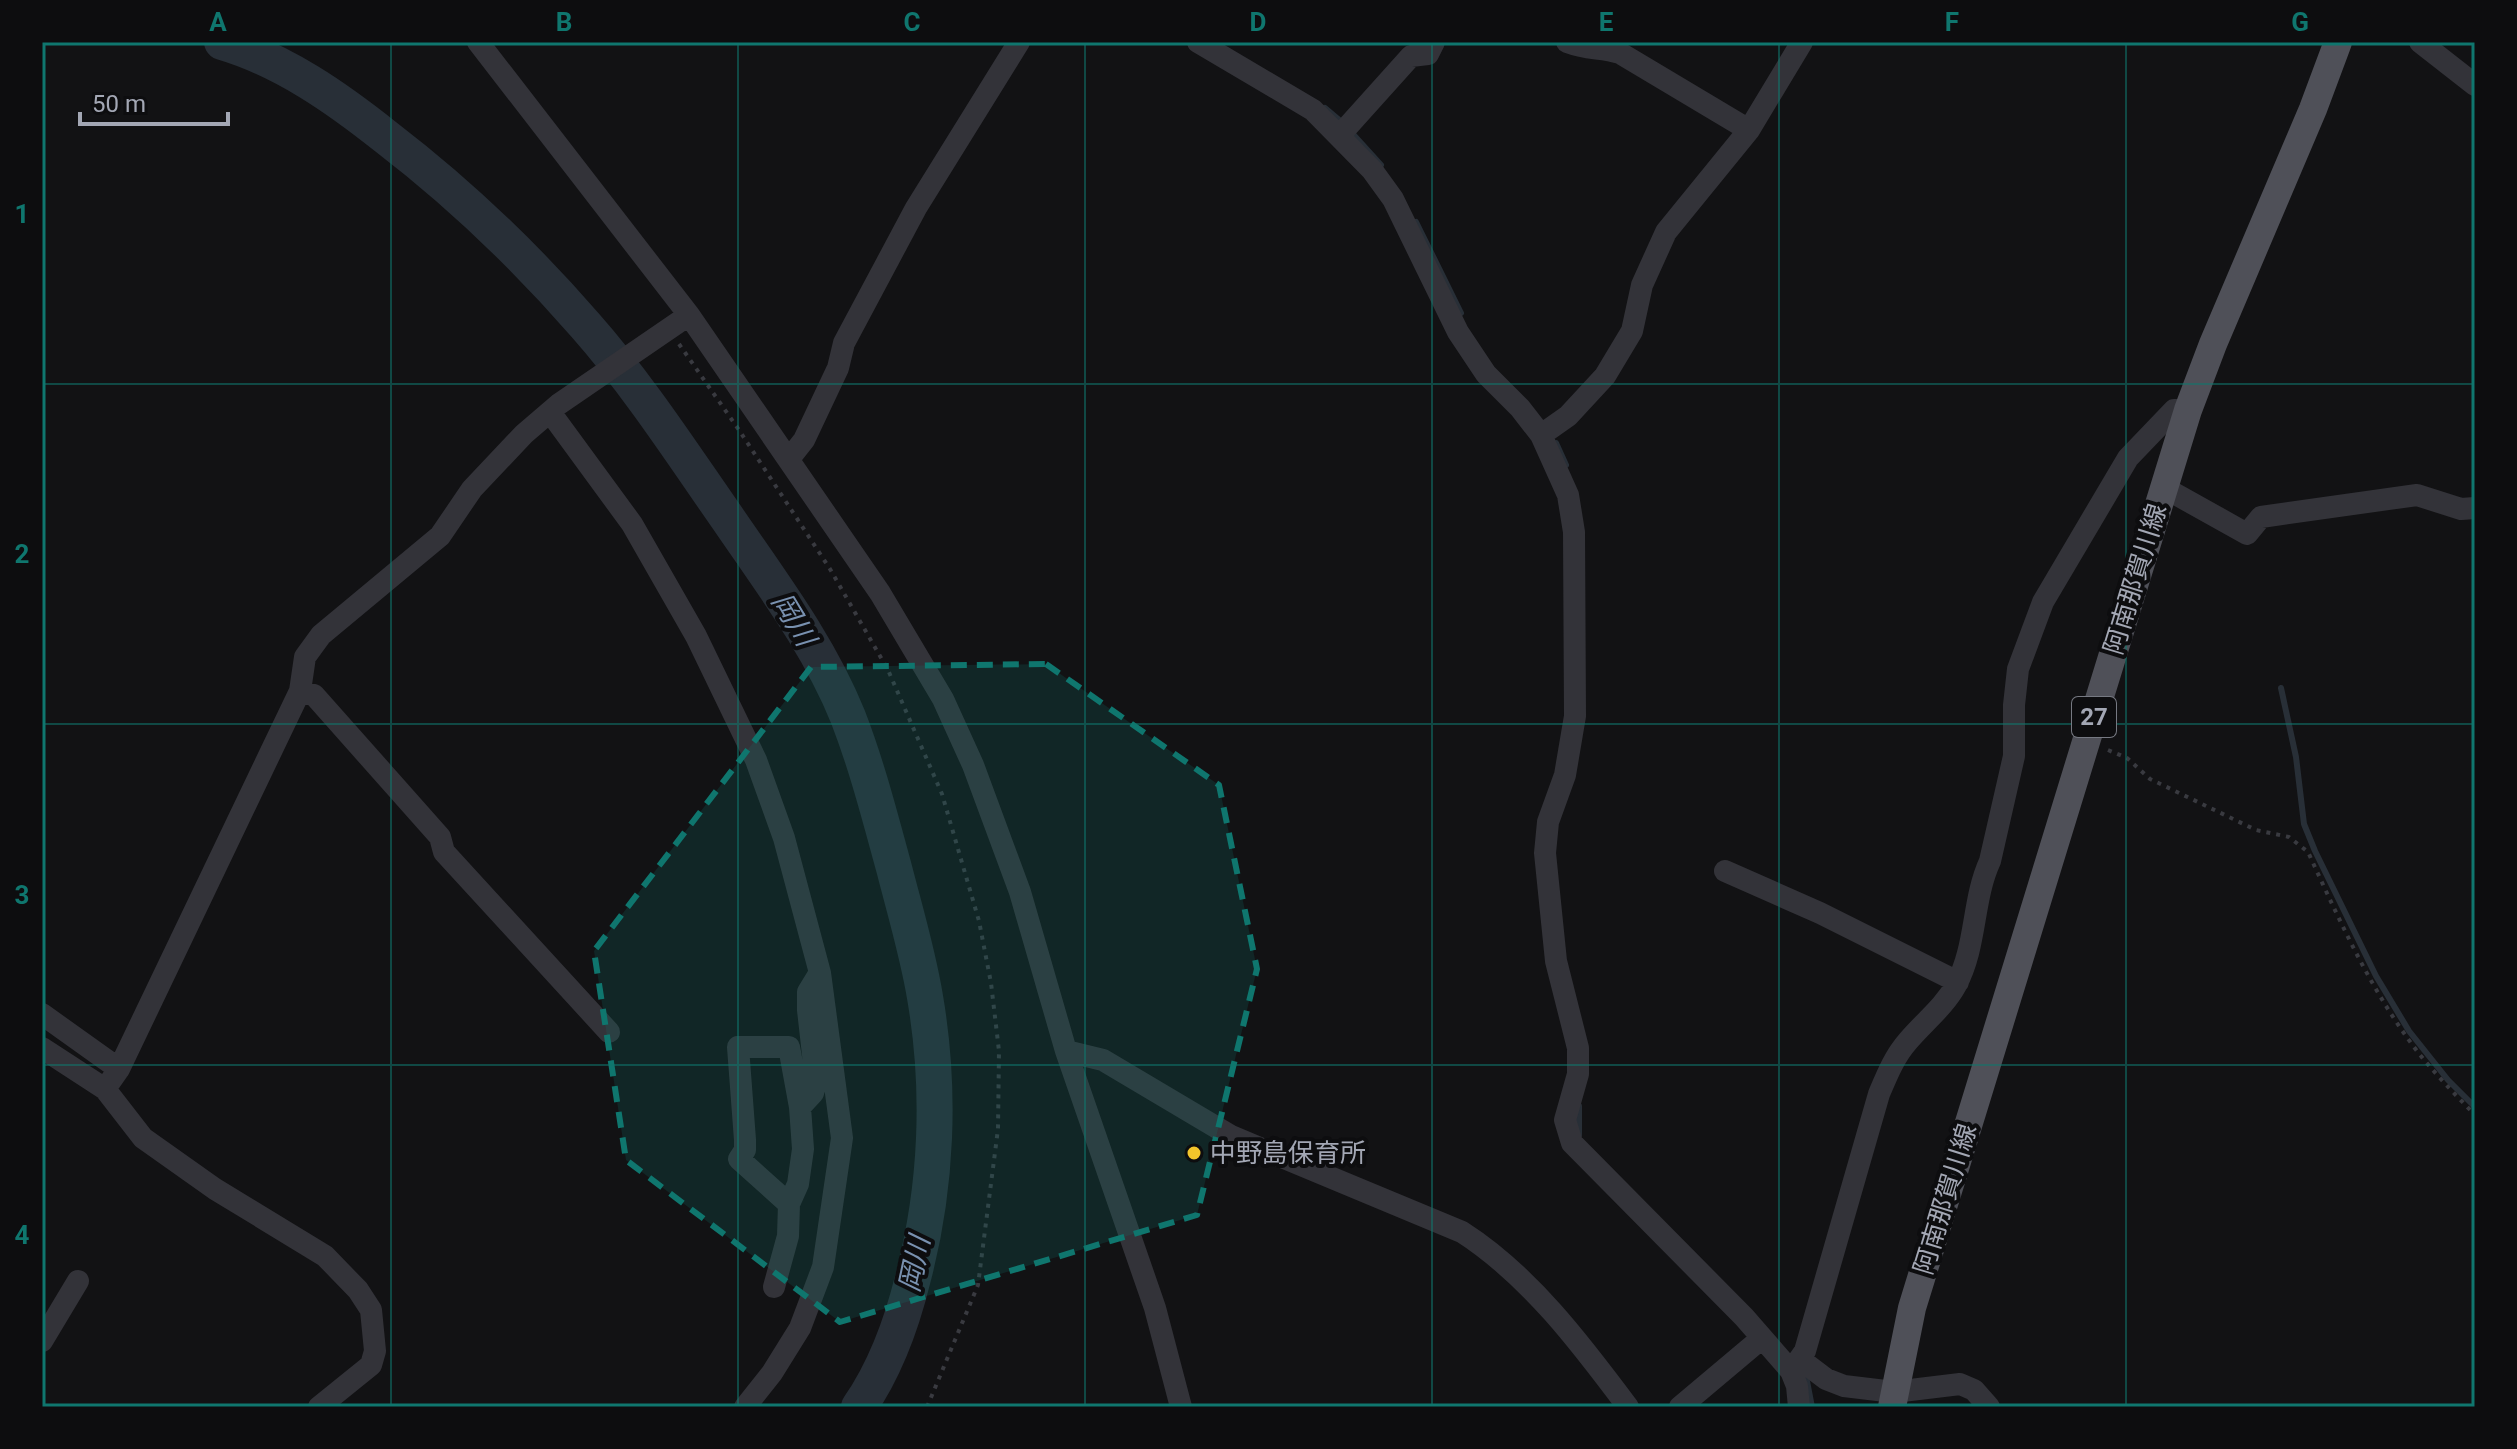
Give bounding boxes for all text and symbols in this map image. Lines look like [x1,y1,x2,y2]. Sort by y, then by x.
text: A [209,7,227,37]
text: B [556,7,572,37]
text: C [903,7,921,37]
text: D [1250,7,1266,37]
text: E [1599,7,1614,37]
text: F [1945,7,1959,37]
text: G [2291,7,2309,37]
scale bar [80,76,228,126]
text: 50 m [92,90,146,118]
text: 1 [15,199,29,229]
street label: 阿南那賀川線 [2098,500,2172,658]
text: 2 [15,539,29,569]
water label: 岡川 [765,587,824,654]
road number: 27 [2072,697,2116,737]
text: 3 [15,880,29,910]
street label: 阿南那賀川線 [1908,1120,1982,1278]
place label: 中野島保育所 [1210,1138,1366,1168]
marker: 中野島保育所 [1185,1144,1203,1162]
text: 4 [15,1220,30,1250]
water label: 岡川 [893,1230,937,1295]

